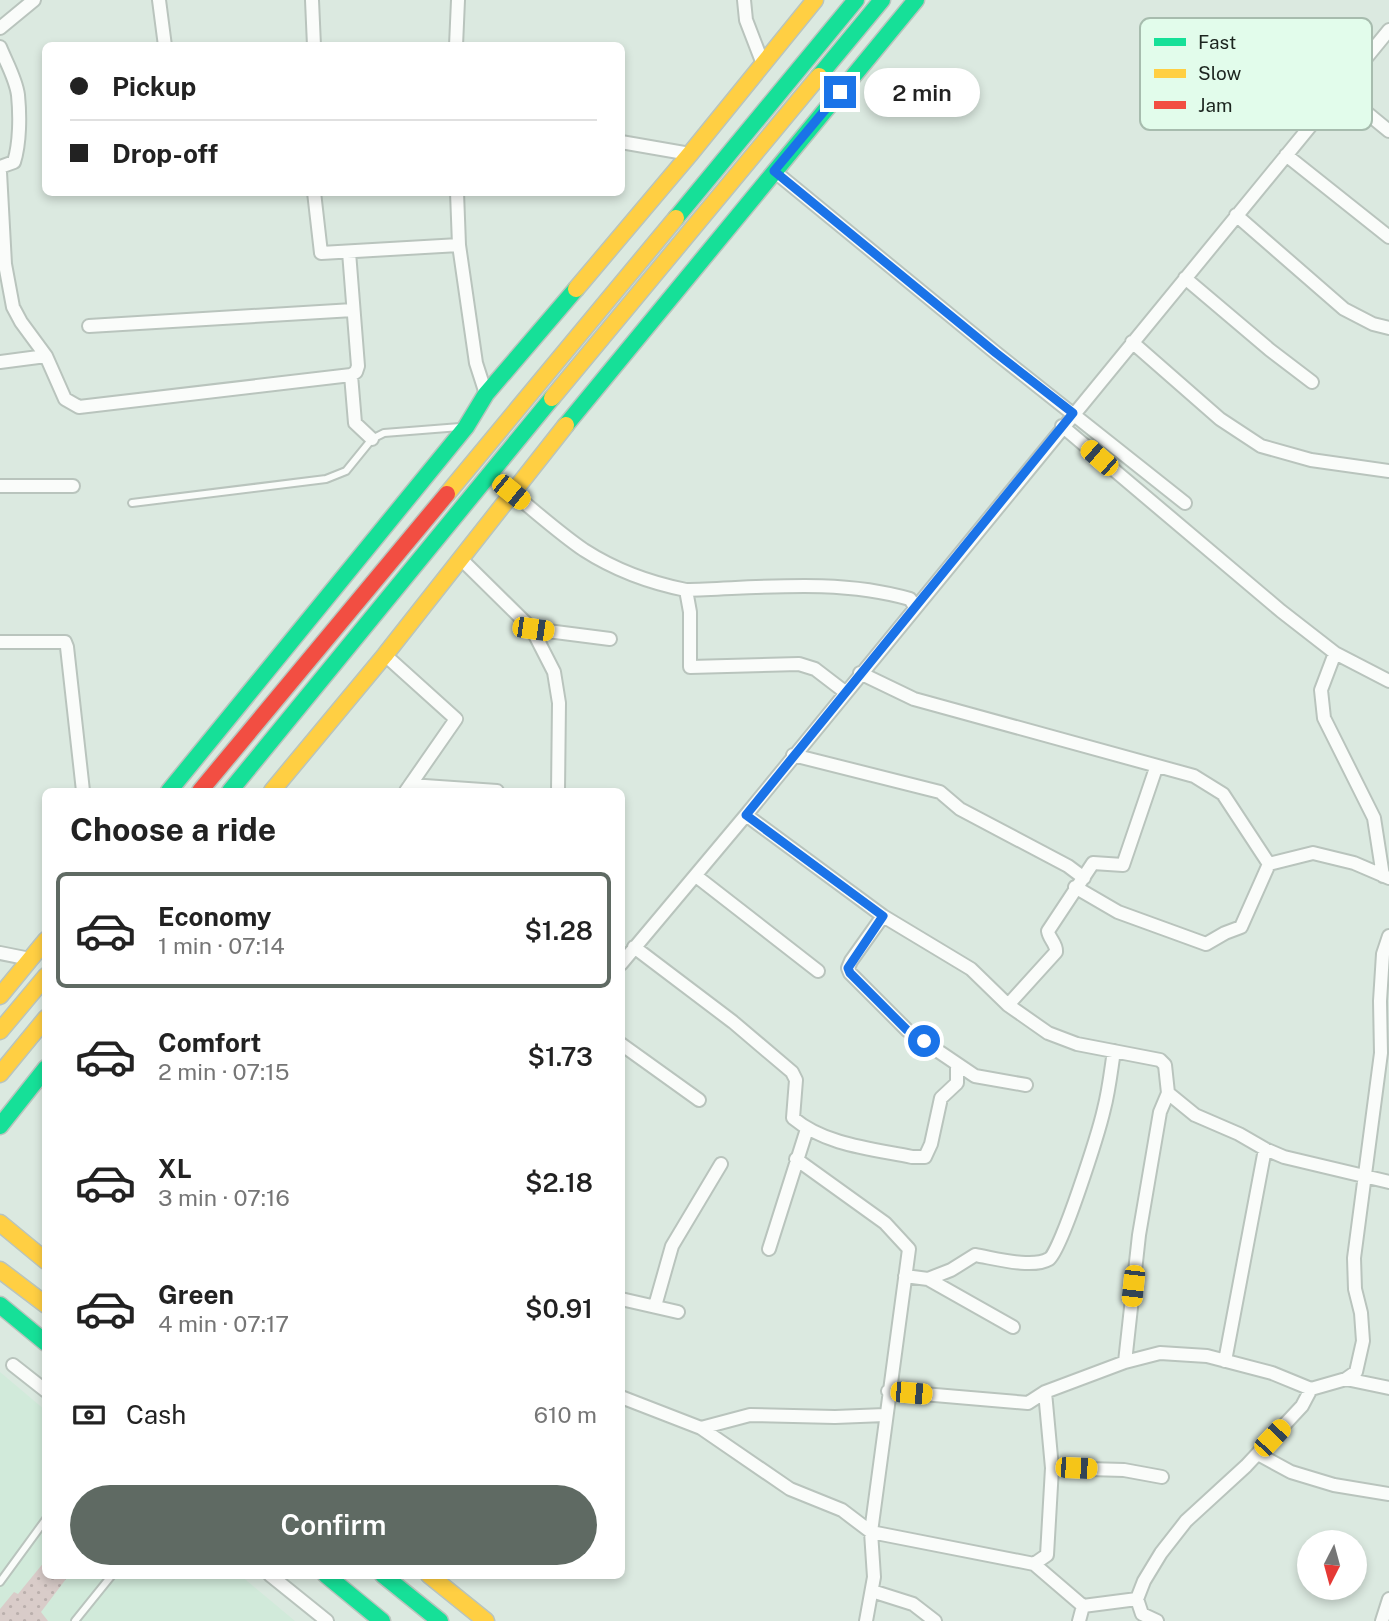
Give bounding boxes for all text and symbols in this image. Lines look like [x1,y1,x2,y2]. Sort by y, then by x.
legend [1140,18,1372,130]
text: Fast [1198,31,1236,53]
text: Slow [1198,62,1242,84]
callout: 2 min [864,68,980,116]
text: Pickup [112,71,196,102]
route end [824,76,856,108]
text: 2 min [892,79,952,106]
text: Jam [1198,94,1232,116]
text: Drop-off [112,138,218,169]
car [1077,436,1122,480]
car [489,471,534,513]
car [511,616,556,642]
text: Choose a ride [70,811,276,848]
icon: car [74,899,137,962]
text: Economy [158,901,271,932]
text: $1.28 [524,915,593,946]
text: 1 min · 07:14 [158,932,285,959]
icon: car [74,1025,137,1088]
route start [908,1025,940,1057]
text: Comfort [158,1027,261,1058]
text: $1.73 [527,1041,593,1072]
text: 2 min · 07:15 [158,1058,289,1085]
icon: car [74,1151,137,1214]
text: XL [158,1153,192,1184]
text: $2.18 [525,1167,593,1198]
text: 3 min · 07:16 [158,1184,290,1211]
car [1121,1264,1146,1308]
icon: car [74,1277,137,1340]
text: Green [158,1279,234,1310]
text: $0.91 [525,1293,593,1324]
text: 4 min · 07:17 [158,1310,289,1337]
car [890,1381,933,1405]
icon: cash [70,1396,108,1434]
text: Cash [126,1399,186,1430]
text: 610 m [534,1401,597,1428]
car [1250,1415,1295,1461]
car [1055,1457,1098,1479]
button: Confirm [70,1485,597,1565]
north arrow [1297,1530,1367,1600]
map controls [1297,1530,1367,1600]

